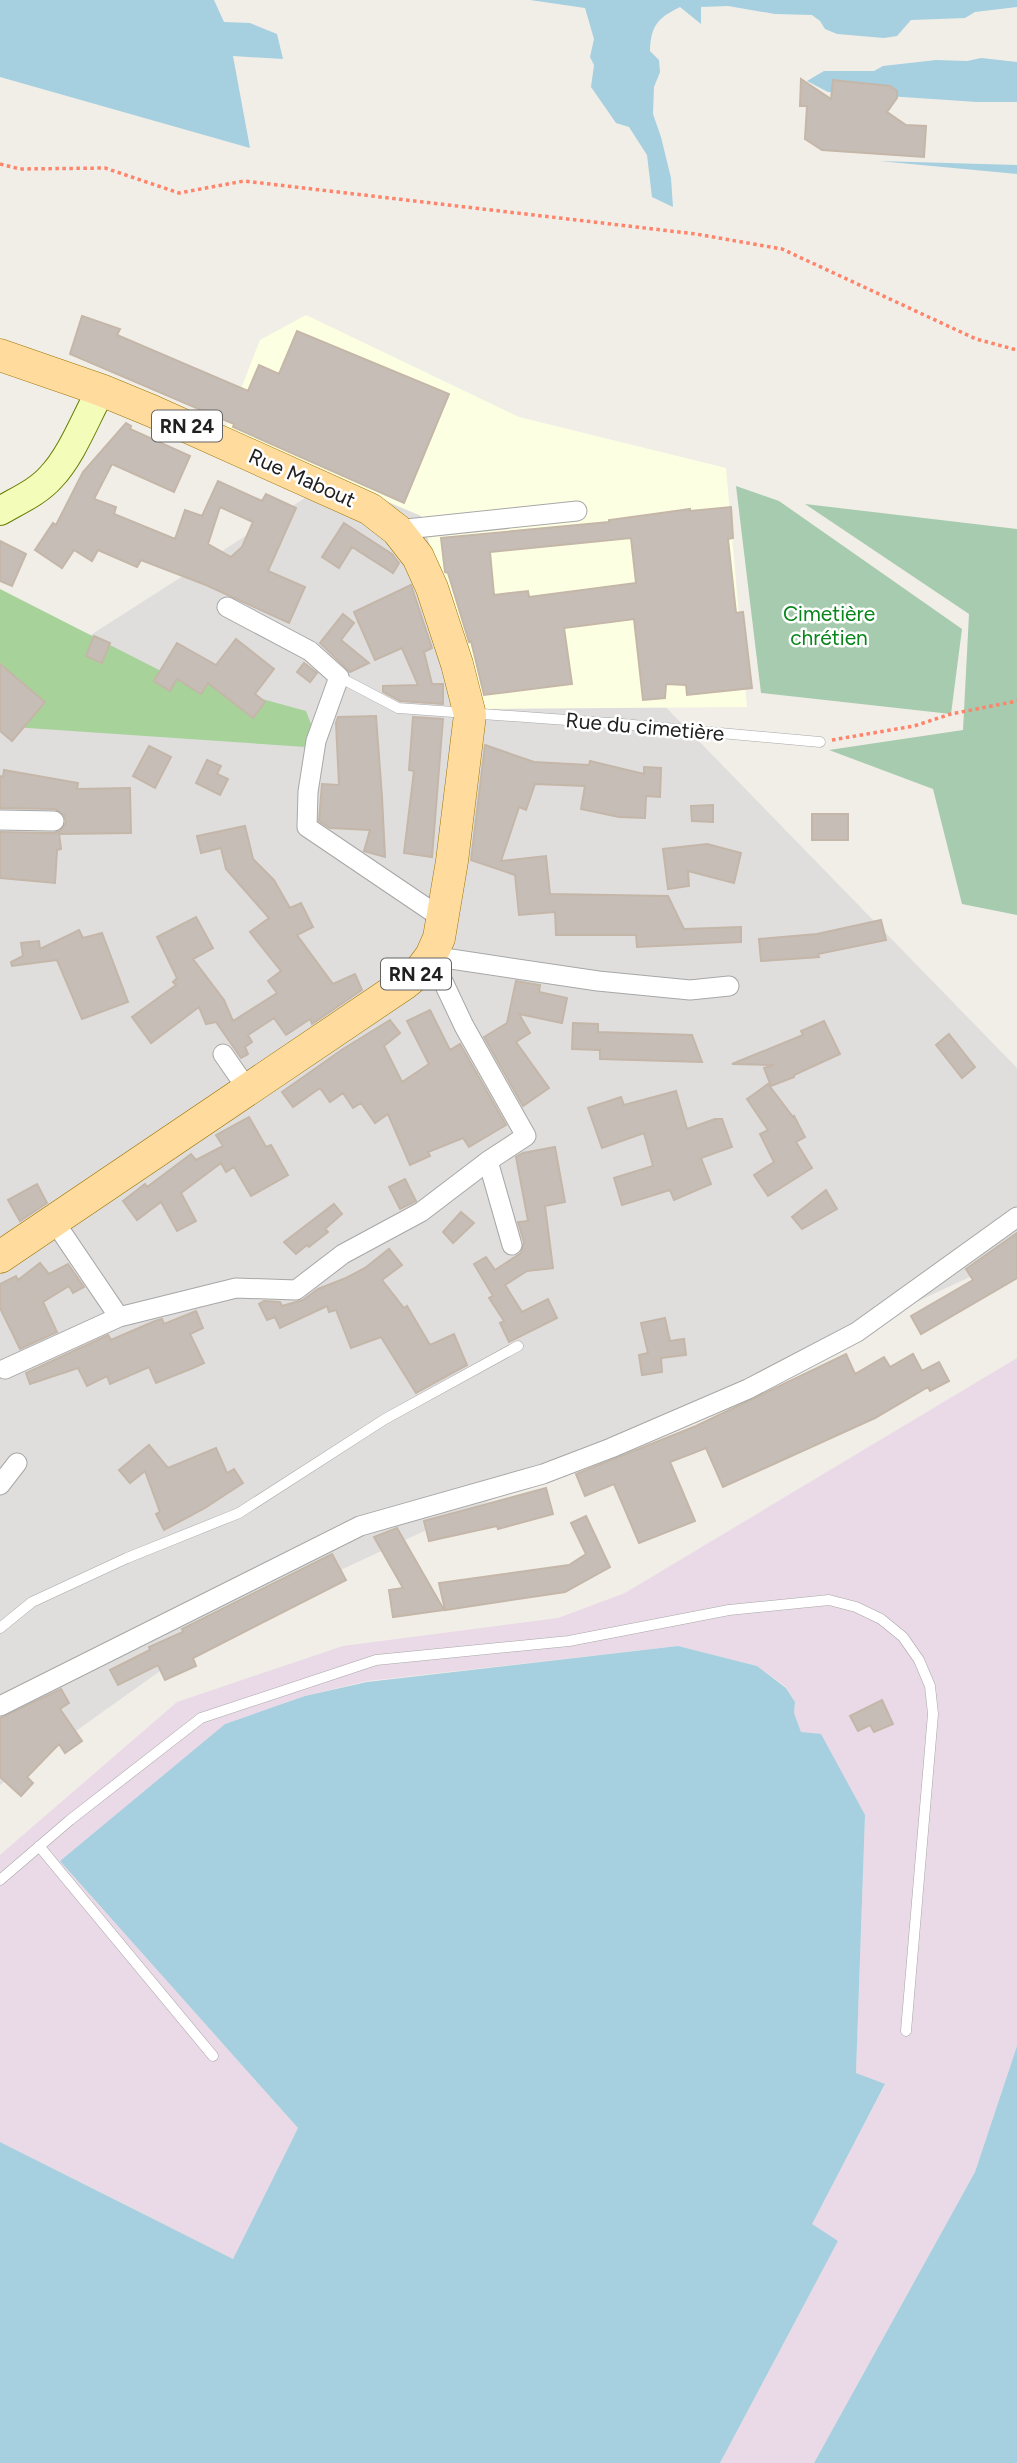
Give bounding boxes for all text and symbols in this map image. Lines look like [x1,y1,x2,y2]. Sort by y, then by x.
road number: RN 24 [152,410,222,442]
street label: Rue Mabout [245,443,359,512]
park label: Cimetière chrétien [783,601,875,650]
street label: Rue du cimetière [565,707,725,746]
road number: RN 24 [381,958,451,990]

